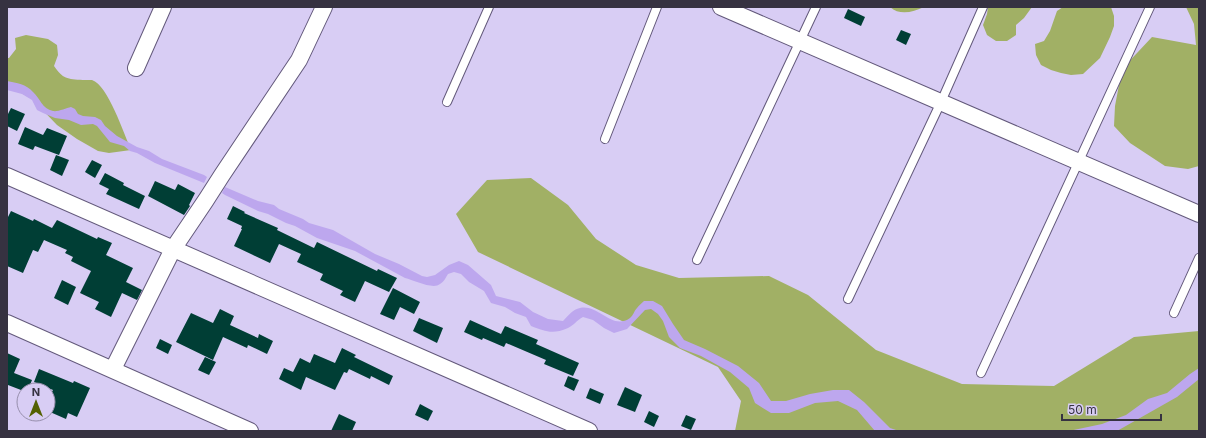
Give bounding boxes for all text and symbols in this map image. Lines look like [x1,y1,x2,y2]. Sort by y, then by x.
north arrow [16,382,56,422]
text: N [32,385,40,399]
scale bar [1062,396,1161,422]
text: 50 m [1068,402,1097,417]

